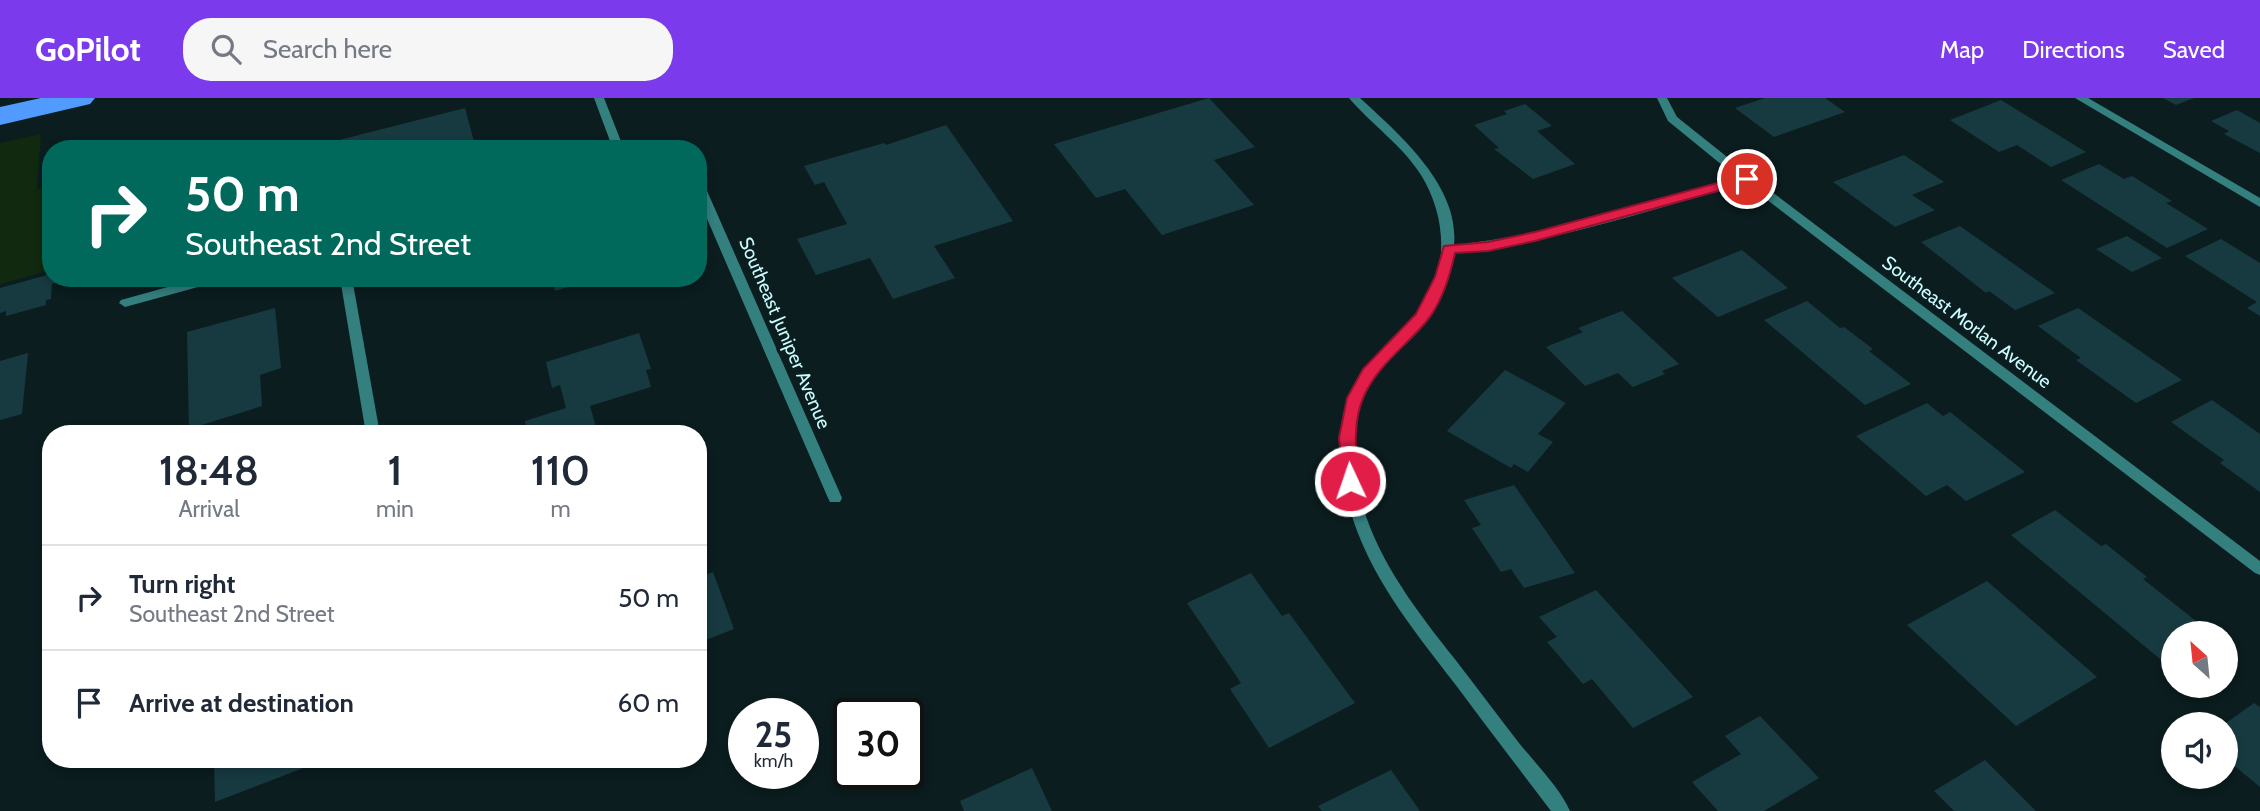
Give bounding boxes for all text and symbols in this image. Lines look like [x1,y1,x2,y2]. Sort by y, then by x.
search box [183,18,673,81]
text: GoPilot [35,29,141,69]
icon: search [207,30,245,68]
text: Search here [263,33,392,65]
text: Map [1940,35,1984,64]
text: Directions [2022,35,2125,64]
text: Saved [2163,35,2225,64]
pin [1717,149,1777,209]
icon: arrive [1728,160,1766,198]
text: 50 m [185,164,300,223]
icon: right [70,168,161,259]
text: Southeast 2nd Street [185,224,471,263]
street label: Southeast Juniper Avenue [734,234,836,432]
street label: Southeast Morlan Avenue [1878,251,2056,393]
text: 18:48 [159,444,259,496]
text: 1 [388,444,402,496]
text: 110 [531,444,590,496]
position arrow [1313,444,1387,518]
text: Arrival [178,495,240,523]
text: min [376,495,414,523]
text: m [550,495,571,523]
text: Turn right [129,568,235,600]
icon: right [70,579,108,617]
text: 50 m [618,582,679,614]
text: Southeast 2nd Street [129,600,335,628]
north arrow [2161,621,2238,698]
map controls [2161,621,2238,789]
icon: arrive [70,684,108,722]
text: Arrive at destination [129,687,354,719]
text: 60 m [617,687,679,719]
speed limit sign: 30 [833,698,924,789]
button: sound [2161,712,2238,789]
text: 25 [755,713,792,756]
text: km/h [754,750,793,772]

